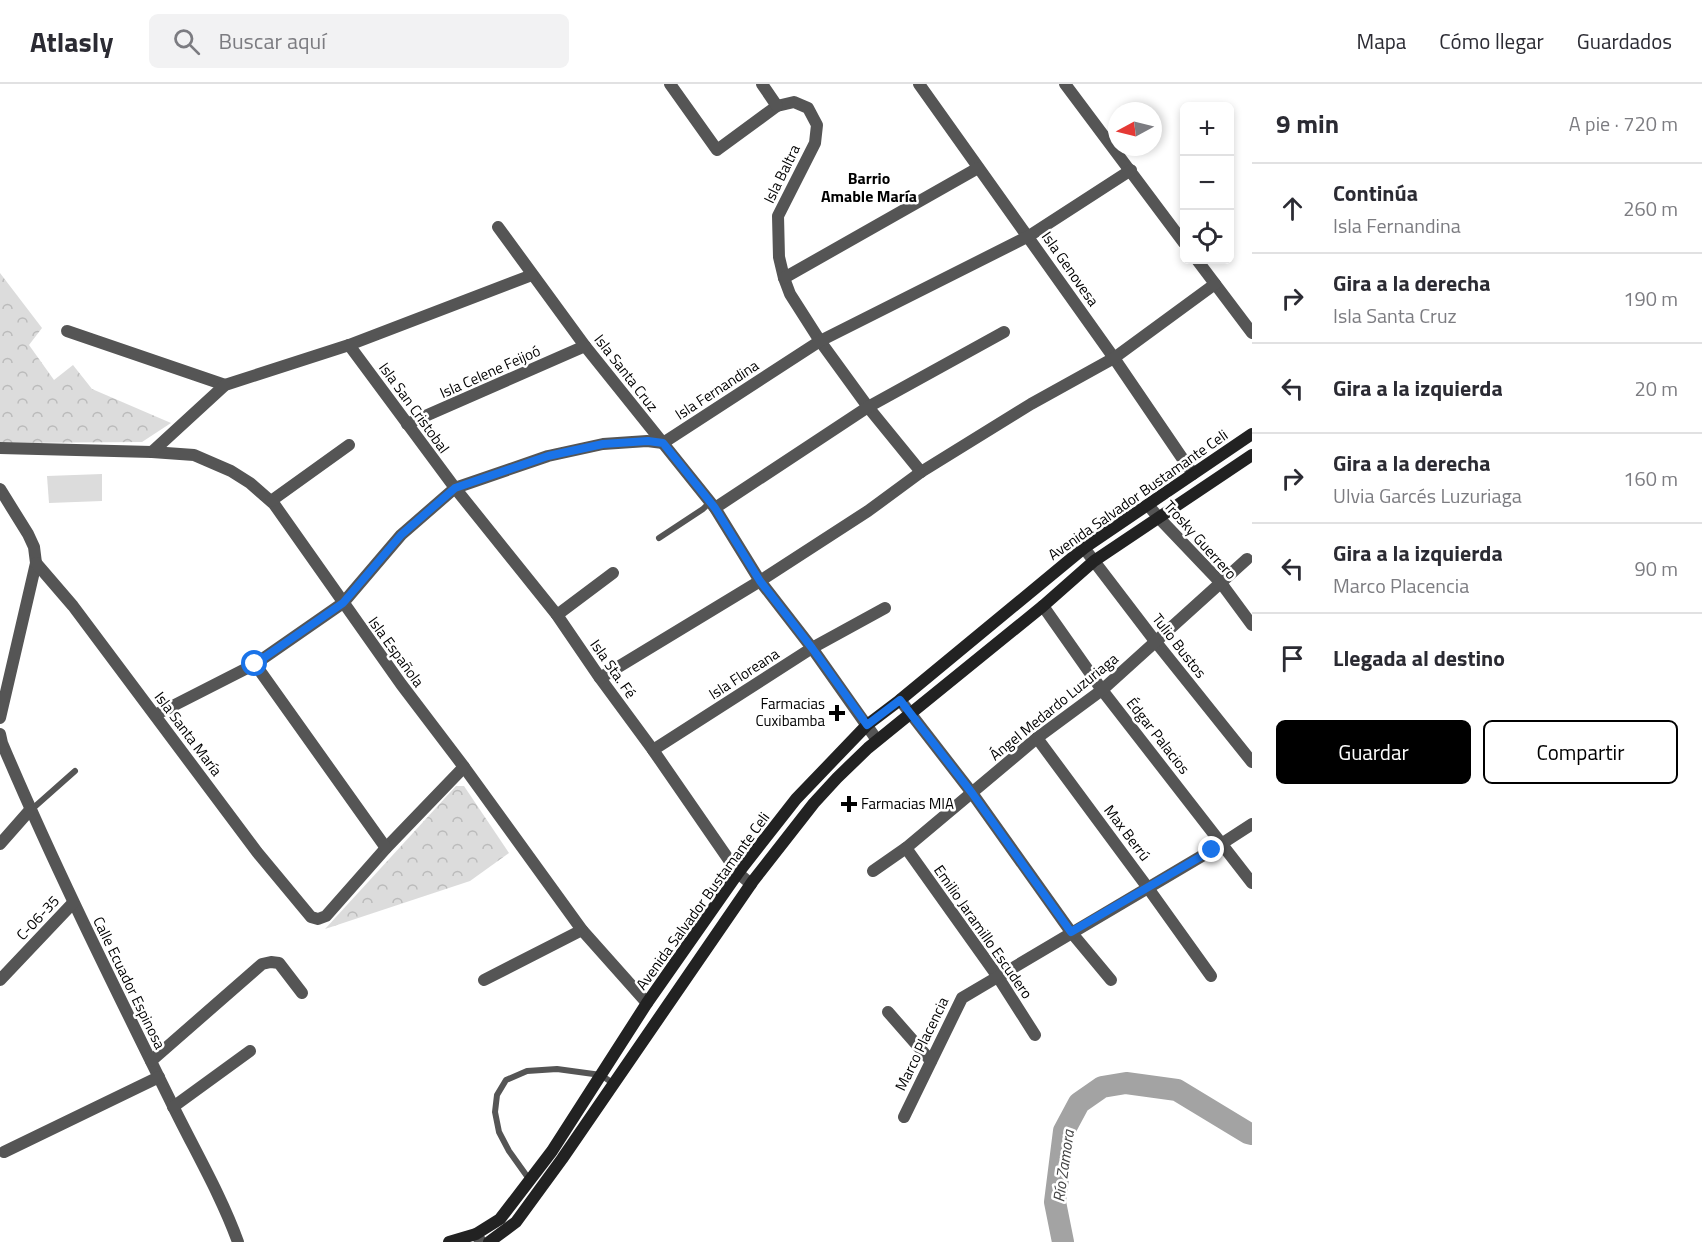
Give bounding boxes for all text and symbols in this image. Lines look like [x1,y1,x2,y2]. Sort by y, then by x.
search box [149,14,569,68]
text: Atlasly [30,20,113,63]
text: Buscar aquí [218,24,326,58]
icon: search [170,25,203,58]
text: Mapa [1357,25,1406,57]
text: Cómo llegar [1439,25,1544,57]
text: Guardados [1577,25,1672,57]
north arrow [1108,102,1162,156]
map controls [1180,102,1234,264]
button: + [1180,102,1234,156]
text: 9 min [1276,104,1339,143]
text: A pie · 720 m [1569,108,1678,139]
street label: Isla Baltra [757,140,806,207]
button: − [1180,156,1234,210]
district label: Barrio Amable María [821,166,917,208]
text: Continúa [1333,176,1418,210]
icon: ahead [1276,192,1309,225]
text: 260 m [1623,193,1678,224]
button: locate [1180,210,1234,264]
text: Isla Fernandina [1333,210,1461,241]
street label: Isla Genovesa [1036,227,1105,311]
text: Gira a la derecha [1333,266,1490,300]
icon: right [1276,282,1309,315]
text: 190 m [1623,283,1678,314]
text: Isla Santa Cruz [1333,300,1457,331]
street label: Isla Santa Cruz [589,329,664,416]
street label: Isla Celene Feijoó [436,339,544,404]
street label: Isla Fernandina [670,354,764,425]
street label: Isla San Cristobal [373,357,455,458]
text: Gira a la izquierda [1333,371,1503,405]
icon: left [1276,372,1309,405]
text: 20 m [1634,373,1678,404]
street label: Avenida Salvador Bustamante Celi [1043,424,1232,566]
text: Gira a la derecha [1333,446,1490,480]
icon: right [1276,462,1309,495]
text: 160 m [1623,463,1678,494]
text: Ulvia Garcés Luzuriaga [1333,480,1522,511]
street label: Trosky Guerrero [1158,495,1242,585]
text: Gira a la izquierda [1333,536,1503,570]
icon: left [1276,552,1309,585]
text: 90 m [1634,553,1678,584]
text: Marco Placencia [1333,570,1469,601]
street label: Tulio Bustos [1147,608,1212,683]
street label: Isla Española [363,612,430,692]
street label: Isla Sta. Fé [585,634,642,703]
text: Llegada al destino [1333,641,1505,675]
street label: Isla Floreana [704,642,784,705]
icon: arrive [1276,642,1309,675]
street label: Ángel Medardo Luzuriaga [984,647,1123,766]
route start [241,650,267,676]
street label: Isla Santa María [149,687,228,781]
place label: Farmacias Cuxibamba [756,692,825,732]
street label: Édgar Palacios [1121,692,1196,779]
marker: Farmacias Cuxibamba [830,706,844,720]
button: Guardar [1276,720,1471,784]
button: Compartir [1483,720,1678,784]
place label: Farmacias MIA [861,792,954,815]
marker: Farmacias MIA [842,797,856,811]
street label: Max Berrú [1099,800,1156,866]
street label: Avenida Salvador Bustamante Celi [630,807,775,994]
route end [1198,836,1224,862]
street label: Emilio Jaramillo Escudero [928,860,1038,1003]
street label: C-06-35 [11,890,65,945]
street label: Calle Ecuador Espinosa [87,913,172,1053]
street label: Marco Placencia [889,992,954,1095]
water label: Río Zamora [1046,1127,1080,1204]

